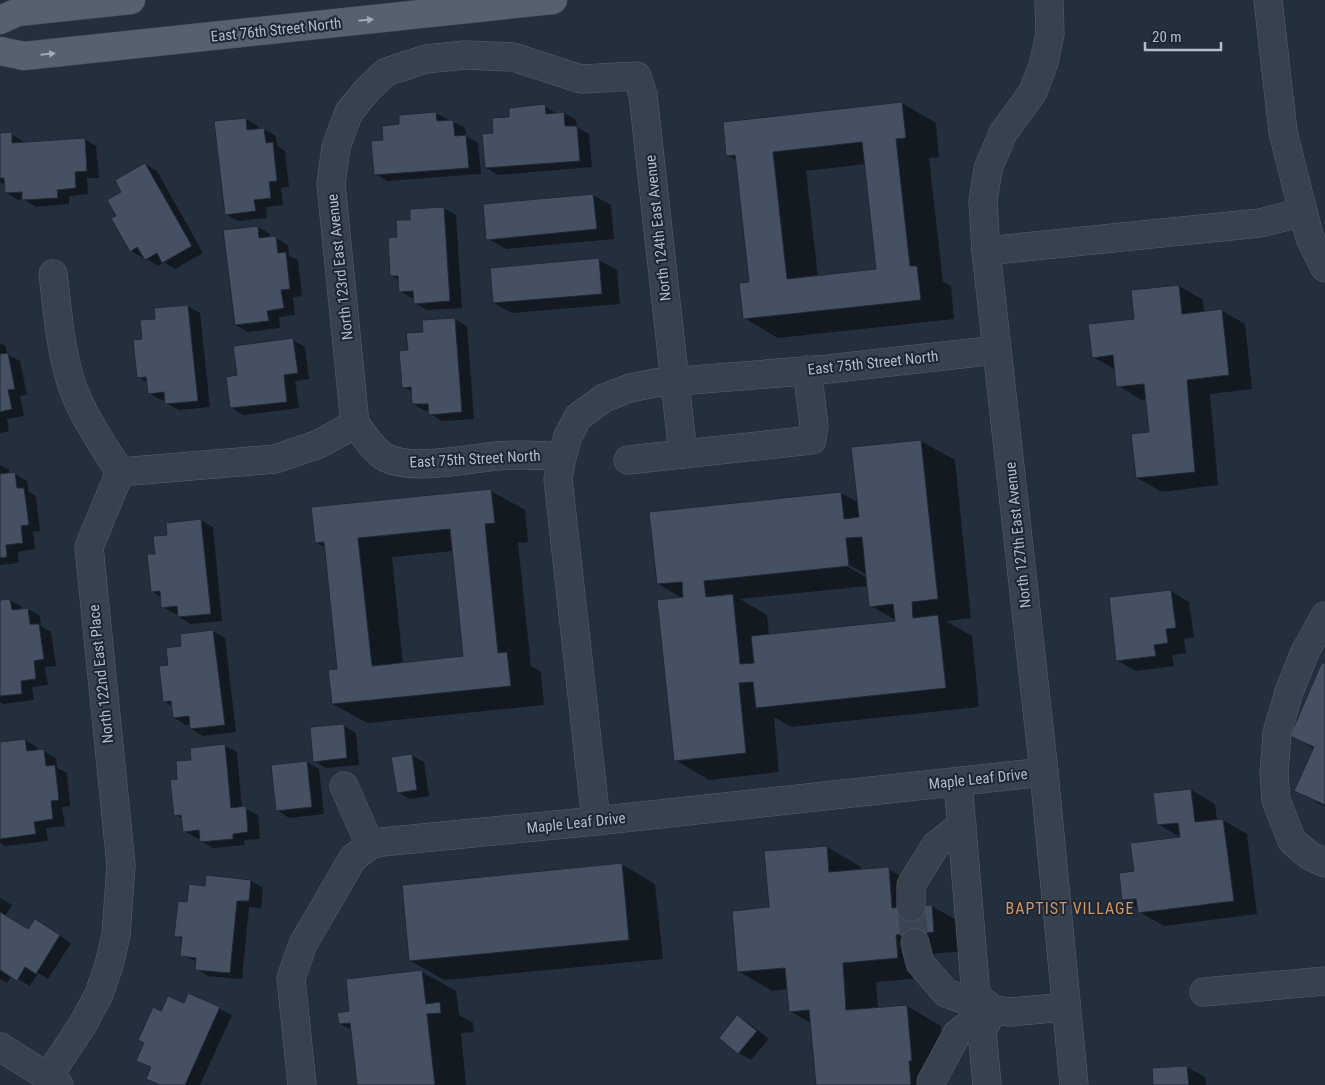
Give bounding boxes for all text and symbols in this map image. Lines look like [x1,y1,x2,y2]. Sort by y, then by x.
street label: East 76th Street North [210,14,342,46]
one-way arrow [359,16,375,24]
scale bar [1145,20,1221,52]
text: 20 m [1152,28,1182,46]
one-way arrow [40,50,56,58]
street label: North 124th East Avenue [641,154,675,302]
street label: North 123rd East Avenue [323,193,357,341]
street label: East 75th Street North [807,347,939,379]
street label: East 75th Street North [409,447,541,471]
street label: North 127th East Avenue [1001,461,1035,609]
street label: North 122nd East Place [85,604,117,744]
street label: Maple Leaf Drive [928,765,1028,793]
street label: Maple Leaf Drive [526,809,626,837]
district label: BAPTIST VILLAGE [1005,899,1135,918]

